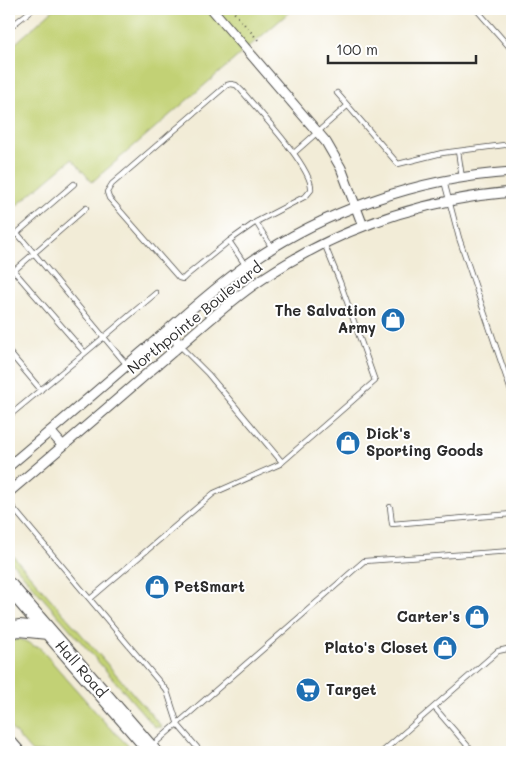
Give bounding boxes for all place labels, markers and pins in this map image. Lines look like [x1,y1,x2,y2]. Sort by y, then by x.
place label: The Salvation Army [275,300,376,337]
shop icon: The Salvation Army [380,307,406,333]
place label: Dick's Sporting Goods [366,423,483,460]
shop icon: Dick's Sporting Goods [335,430,361,456]
shop icon: PetSmart [144,574,170,600]
place label: PetSmart [174,576,245,596]
shop icon: Carter's [464,604,490,630]
place label: Carter's [397,606,460,626]
shop icon: Plato's Closet [432,635,458,661]
place label: Plato's Closet [324,637,428,657]
supermarket icon: Target [295,677,321,703]
place label: Target [326,679,377,699]

